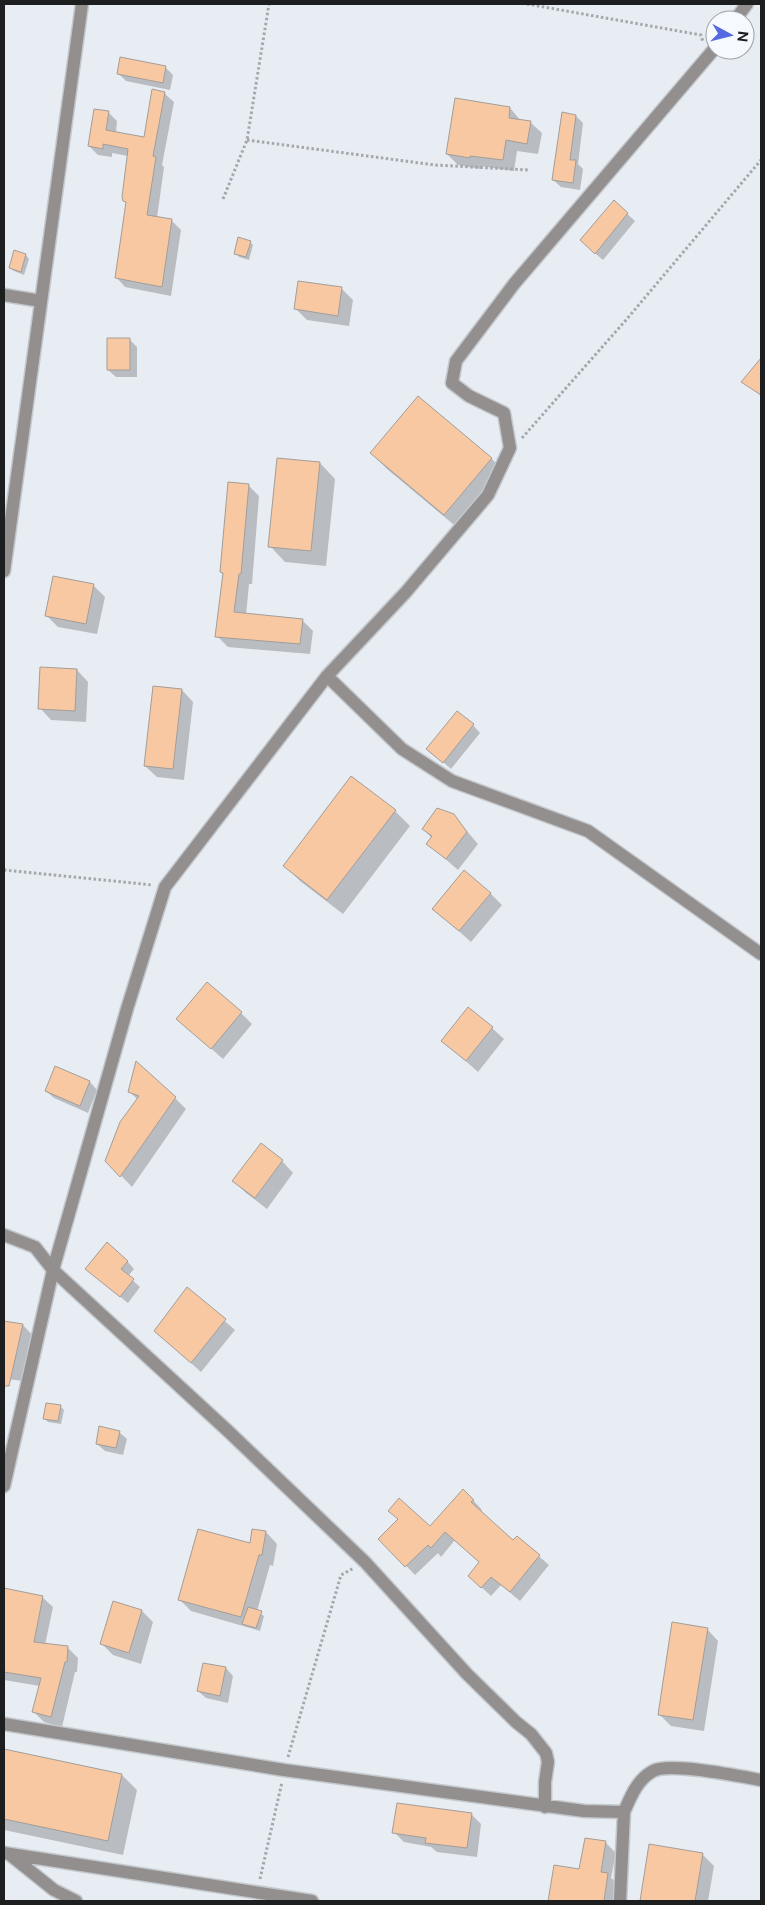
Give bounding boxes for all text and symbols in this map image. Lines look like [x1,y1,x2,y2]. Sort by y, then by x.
north arrow [705,10,755,60]
text: N [734,30,752,43]

